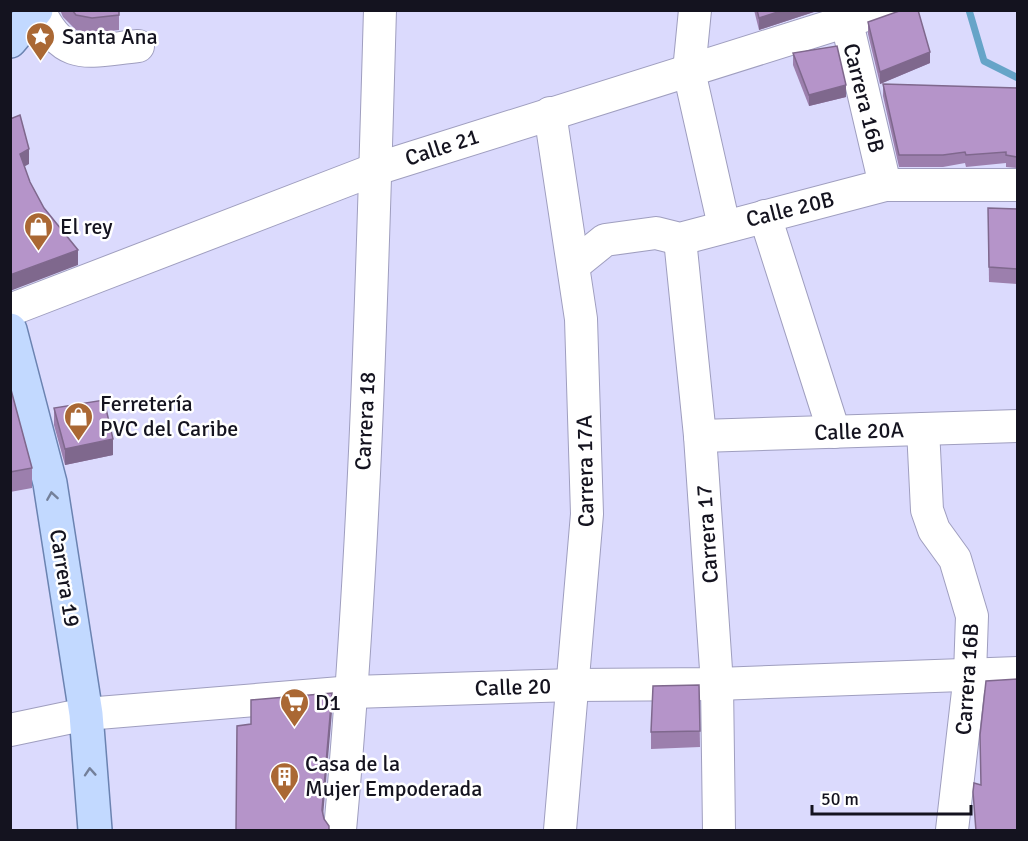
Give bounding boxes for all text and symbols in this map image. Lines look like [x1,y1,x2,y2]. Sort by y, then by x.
place icon: Santa Ana [25,20,57,62]
place label: Santa Ana [62,23,158,50]
street label: Carrera 16B [837,40,891,156]
street label: Calle 21 [402,122,482,172]
street label: Calle 20B [743,185,837,233]
shop icon: El rey [23,210,55,252]
place label: El rey [60,213,113,240]
street label: Carrera 18 [349,371,381,471]
place label: Ferretería PVC del Caribe [100,390,238,442]
shop icon: Ferretería PVC del Caribe [63,400,95,442]
street label: Carrera 17A [571,414,599,527]
street label: Calle 20A [814,416,905,446]
street label: Carrera 17 [690,484,724,584]
one-way arrow [47,491,59,501]
street label: Carrera 19 [44,527,86,629]
street label: Carrera 16B [950,622,984,736]
street label: Calle 20 [474,672,552,702]
supermarket icon: D1 [278,686,310,728]
place label: D1 [315,689,341,716]
place label: Casa de la Mujer Empoderada [305,750,482,802]
building icon: Casa de la Mujer Empoderada [268,760,300,802]
one-way arrow [84,768,97,777]
scale bar [812,778,971,816]
text: 50 m [821,788,859,810]

